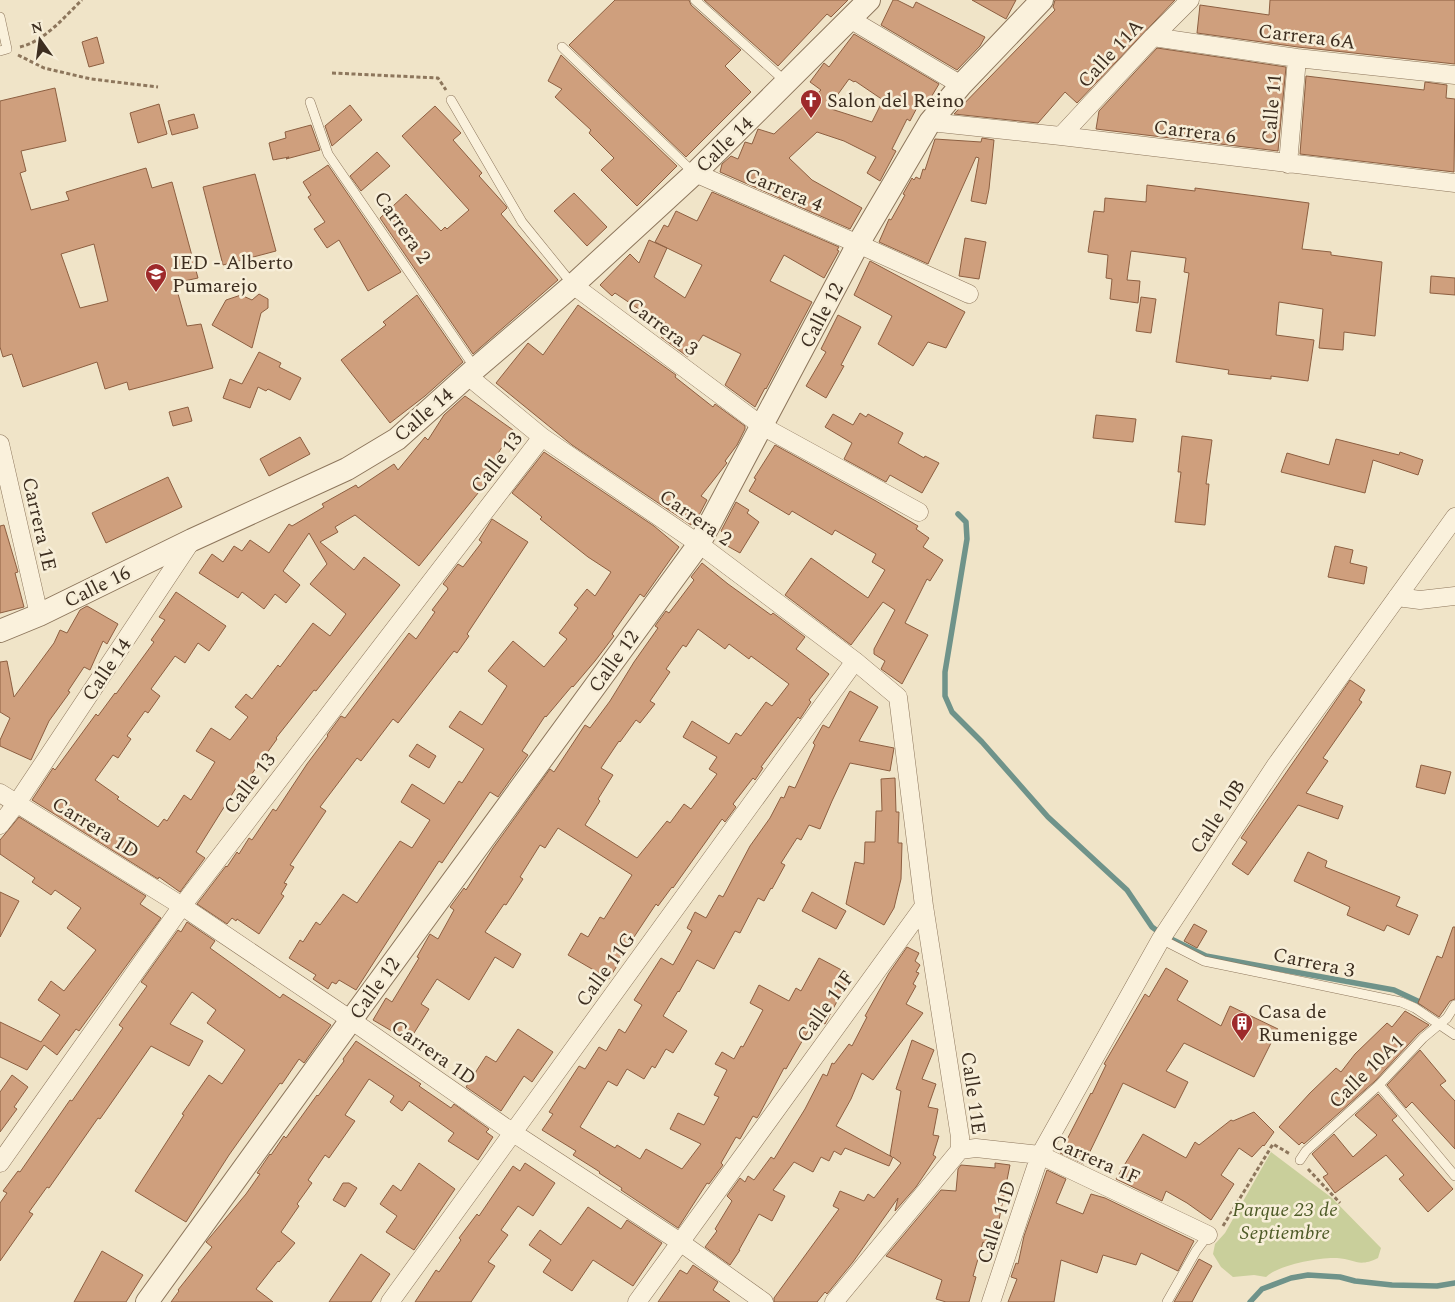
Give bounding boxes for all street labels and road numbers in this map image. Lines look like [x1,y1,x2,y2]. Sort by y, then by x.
street label: Calle 11A [1071,12,1151,95]
street label: Carrera 6A [1257,16,1357,58]
street label: Calle 11 [1254,73,1290,146]
street label: Calle 14 [689,109,761,180]
street label: Carrera 6 [1152,112,1238,152]
street label: Carrera 4 [740,160,828,220]
street label: Carrera 2 [366,185,438,270]
street label: Calle 12 [792,277,852,354]
street label: Carrera 3 [620,290,704,364]
street label: Calle 14 [387,380,460,449]
street label: Calle 13 [463,426,530,500]
street label: Carrera 1E [14,474,64,574]
street label: Carrera 2 [653,482,738,554]
street label: Calle 16 [59,558,136,616]
street label: Calle 12 [581,624,647,699]
street label: Calle 14 [75,632,139,707]
street label: Calle 13 [216,747,283,821]
street label: Calle 10B [1182,773,1253,860]
street label: Carrera 1D [46,789,145,867]
street label: Calle 11G [568,926,643,1013]
street label: Carrera 3 [1270,940,1357,986]
street label: Calle 12 [342,951,408,1026]
street label: Calle 11F [789,964,862,1049]
street label: Carrera 1D [385,1012,482,1093]
street label: Calle 10A1 [1322,1028,1412,1116]
street label: Calle 11E [952,1050,994,1137]
street label: Carrera 1F [1046,1127,1145,1193]
street label: Calle 11D [969,1177,1025,1268]

